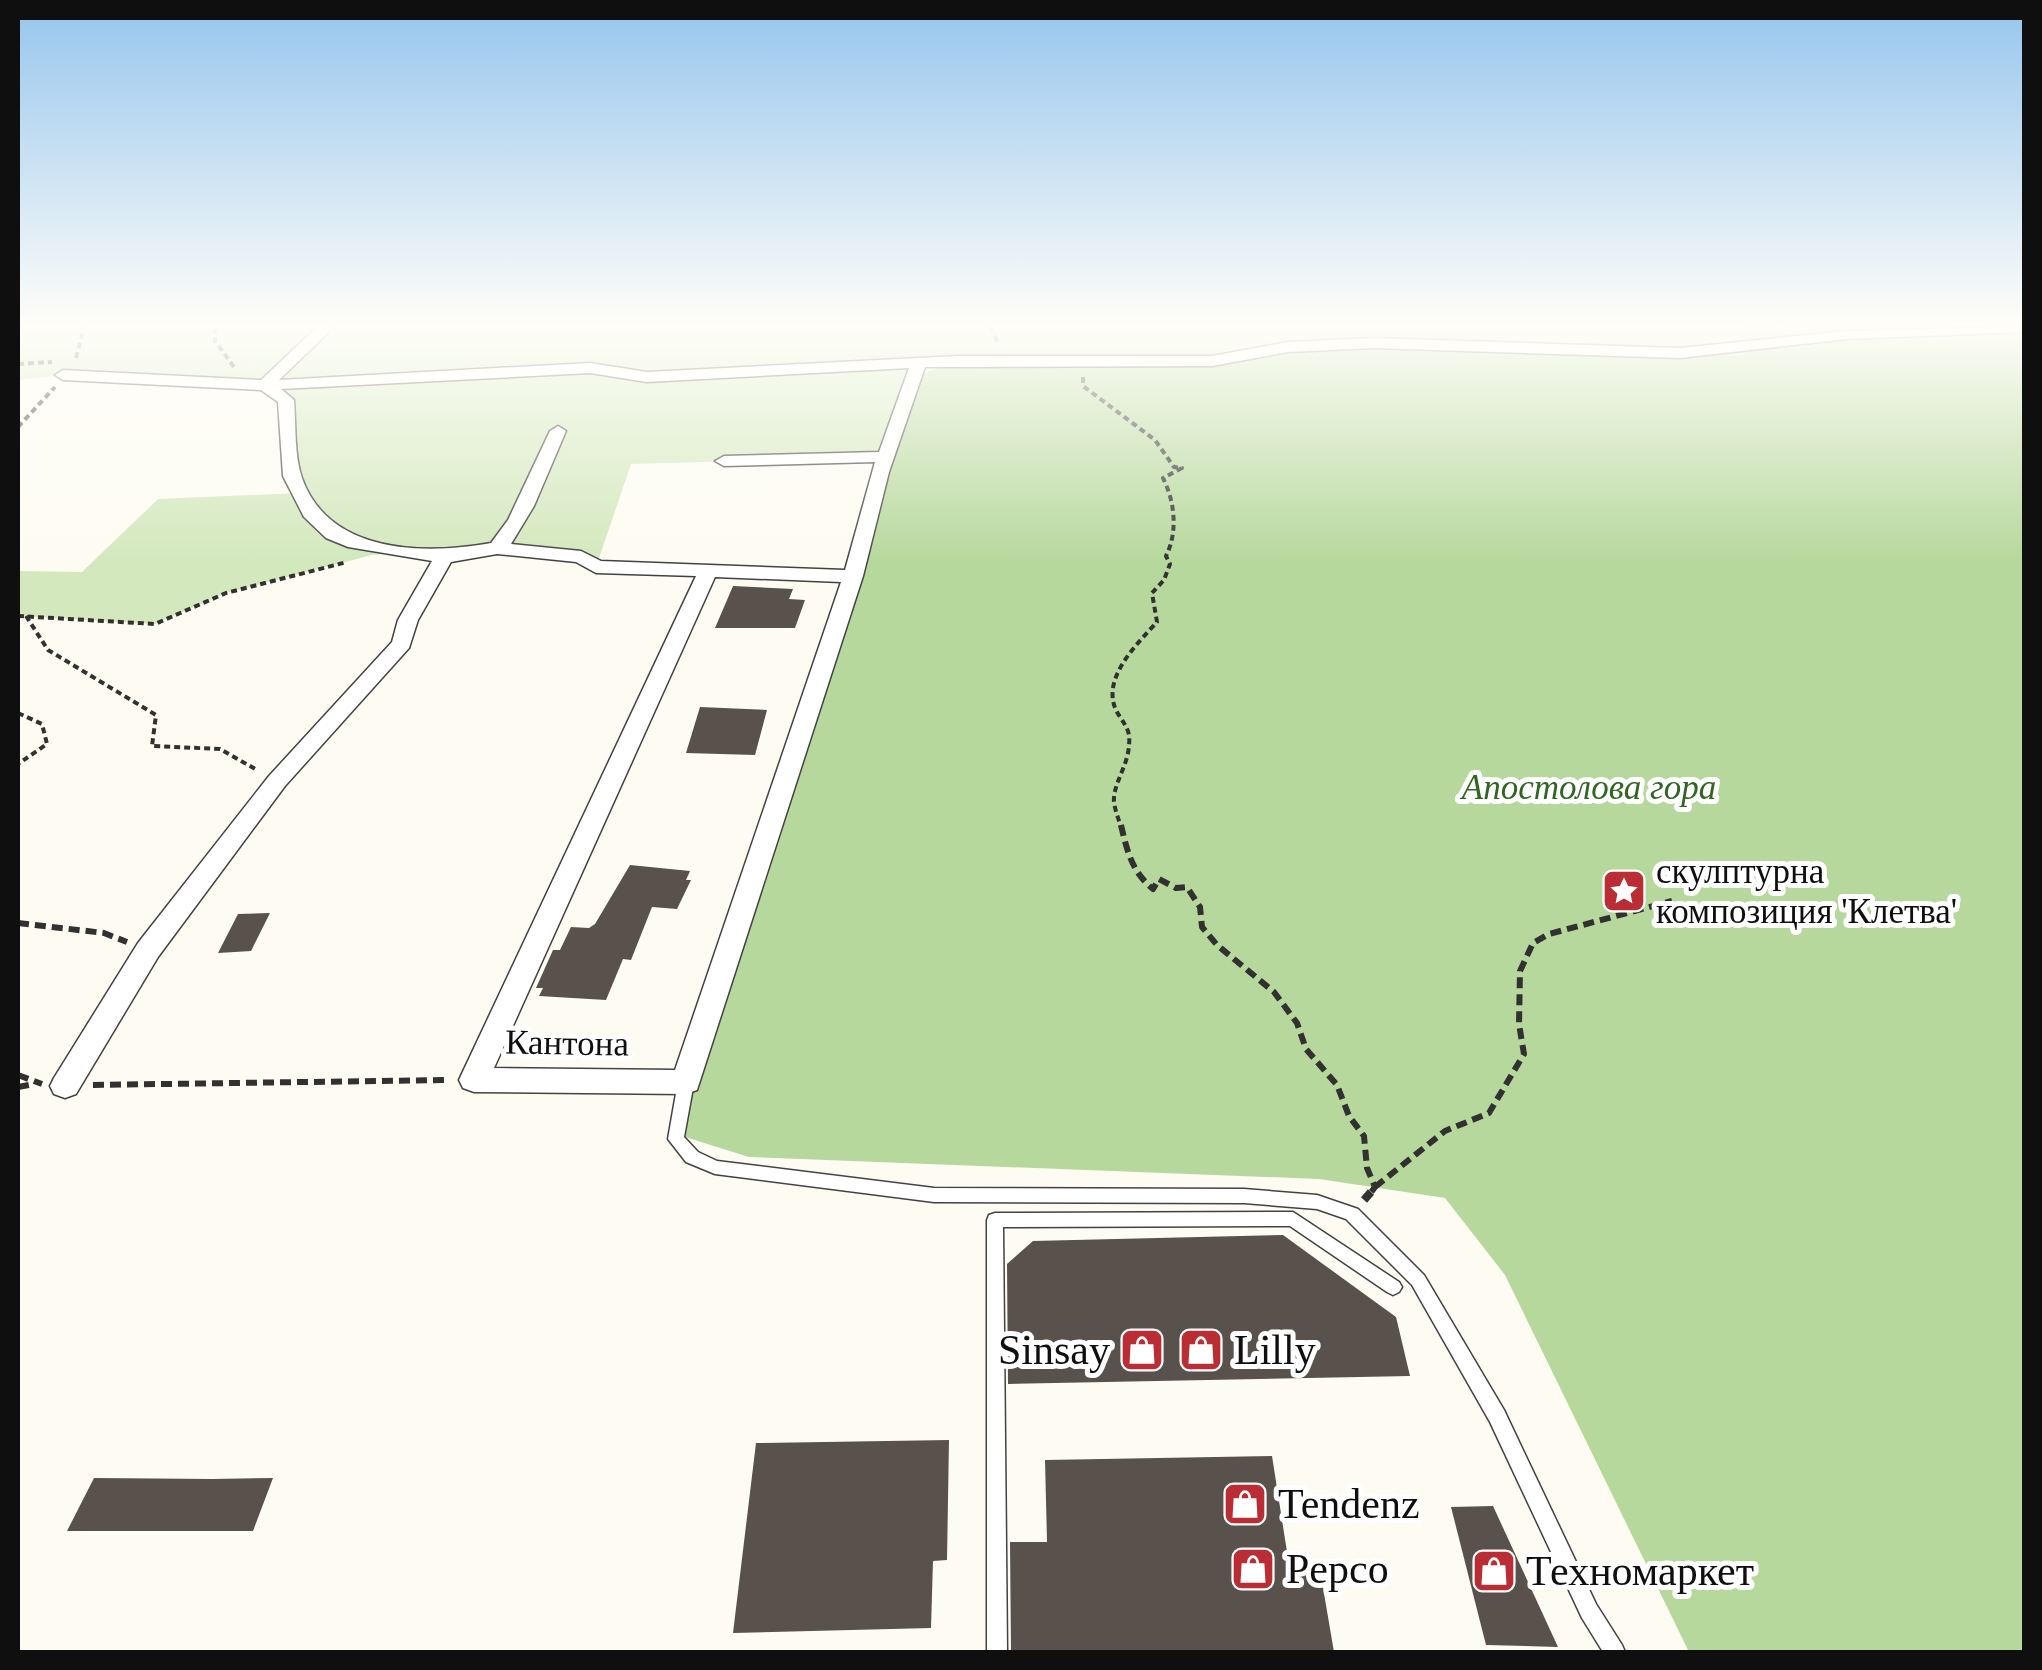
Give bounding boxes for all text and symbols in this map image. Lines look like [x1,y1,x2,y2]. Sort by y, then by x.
park label: Апостолова гора [1460,768,1716,807]
place label: скулптурна композиция 'Клетва' [1656,852,1957,931]
place icon: скулптурна композиция 'Клетва' [1601,868,1647,914]
street label: Кантона [505,1022,630,1064]
place label: Sinsay [998,1327,1110,1373]
shop icon: Sinsay [1119,1327,1165,1373]
shop icon: Lilly [1178,1327,1224,1373]
place label: Lilly [1234,1327,1316,1373]
shop icon: Tendenz [1222,1481,1268,1527]
place label: Tendenz [1278,1481,1420,1527]
shop icon: Pepco [1230,1546,1276,1592]
place label: Pepco [1286,1546,1389,1592]
shop icon: Техномаркет [1471,1548,1517,1594]
place label: Техномаркет [1526,1548,1754,1594]

